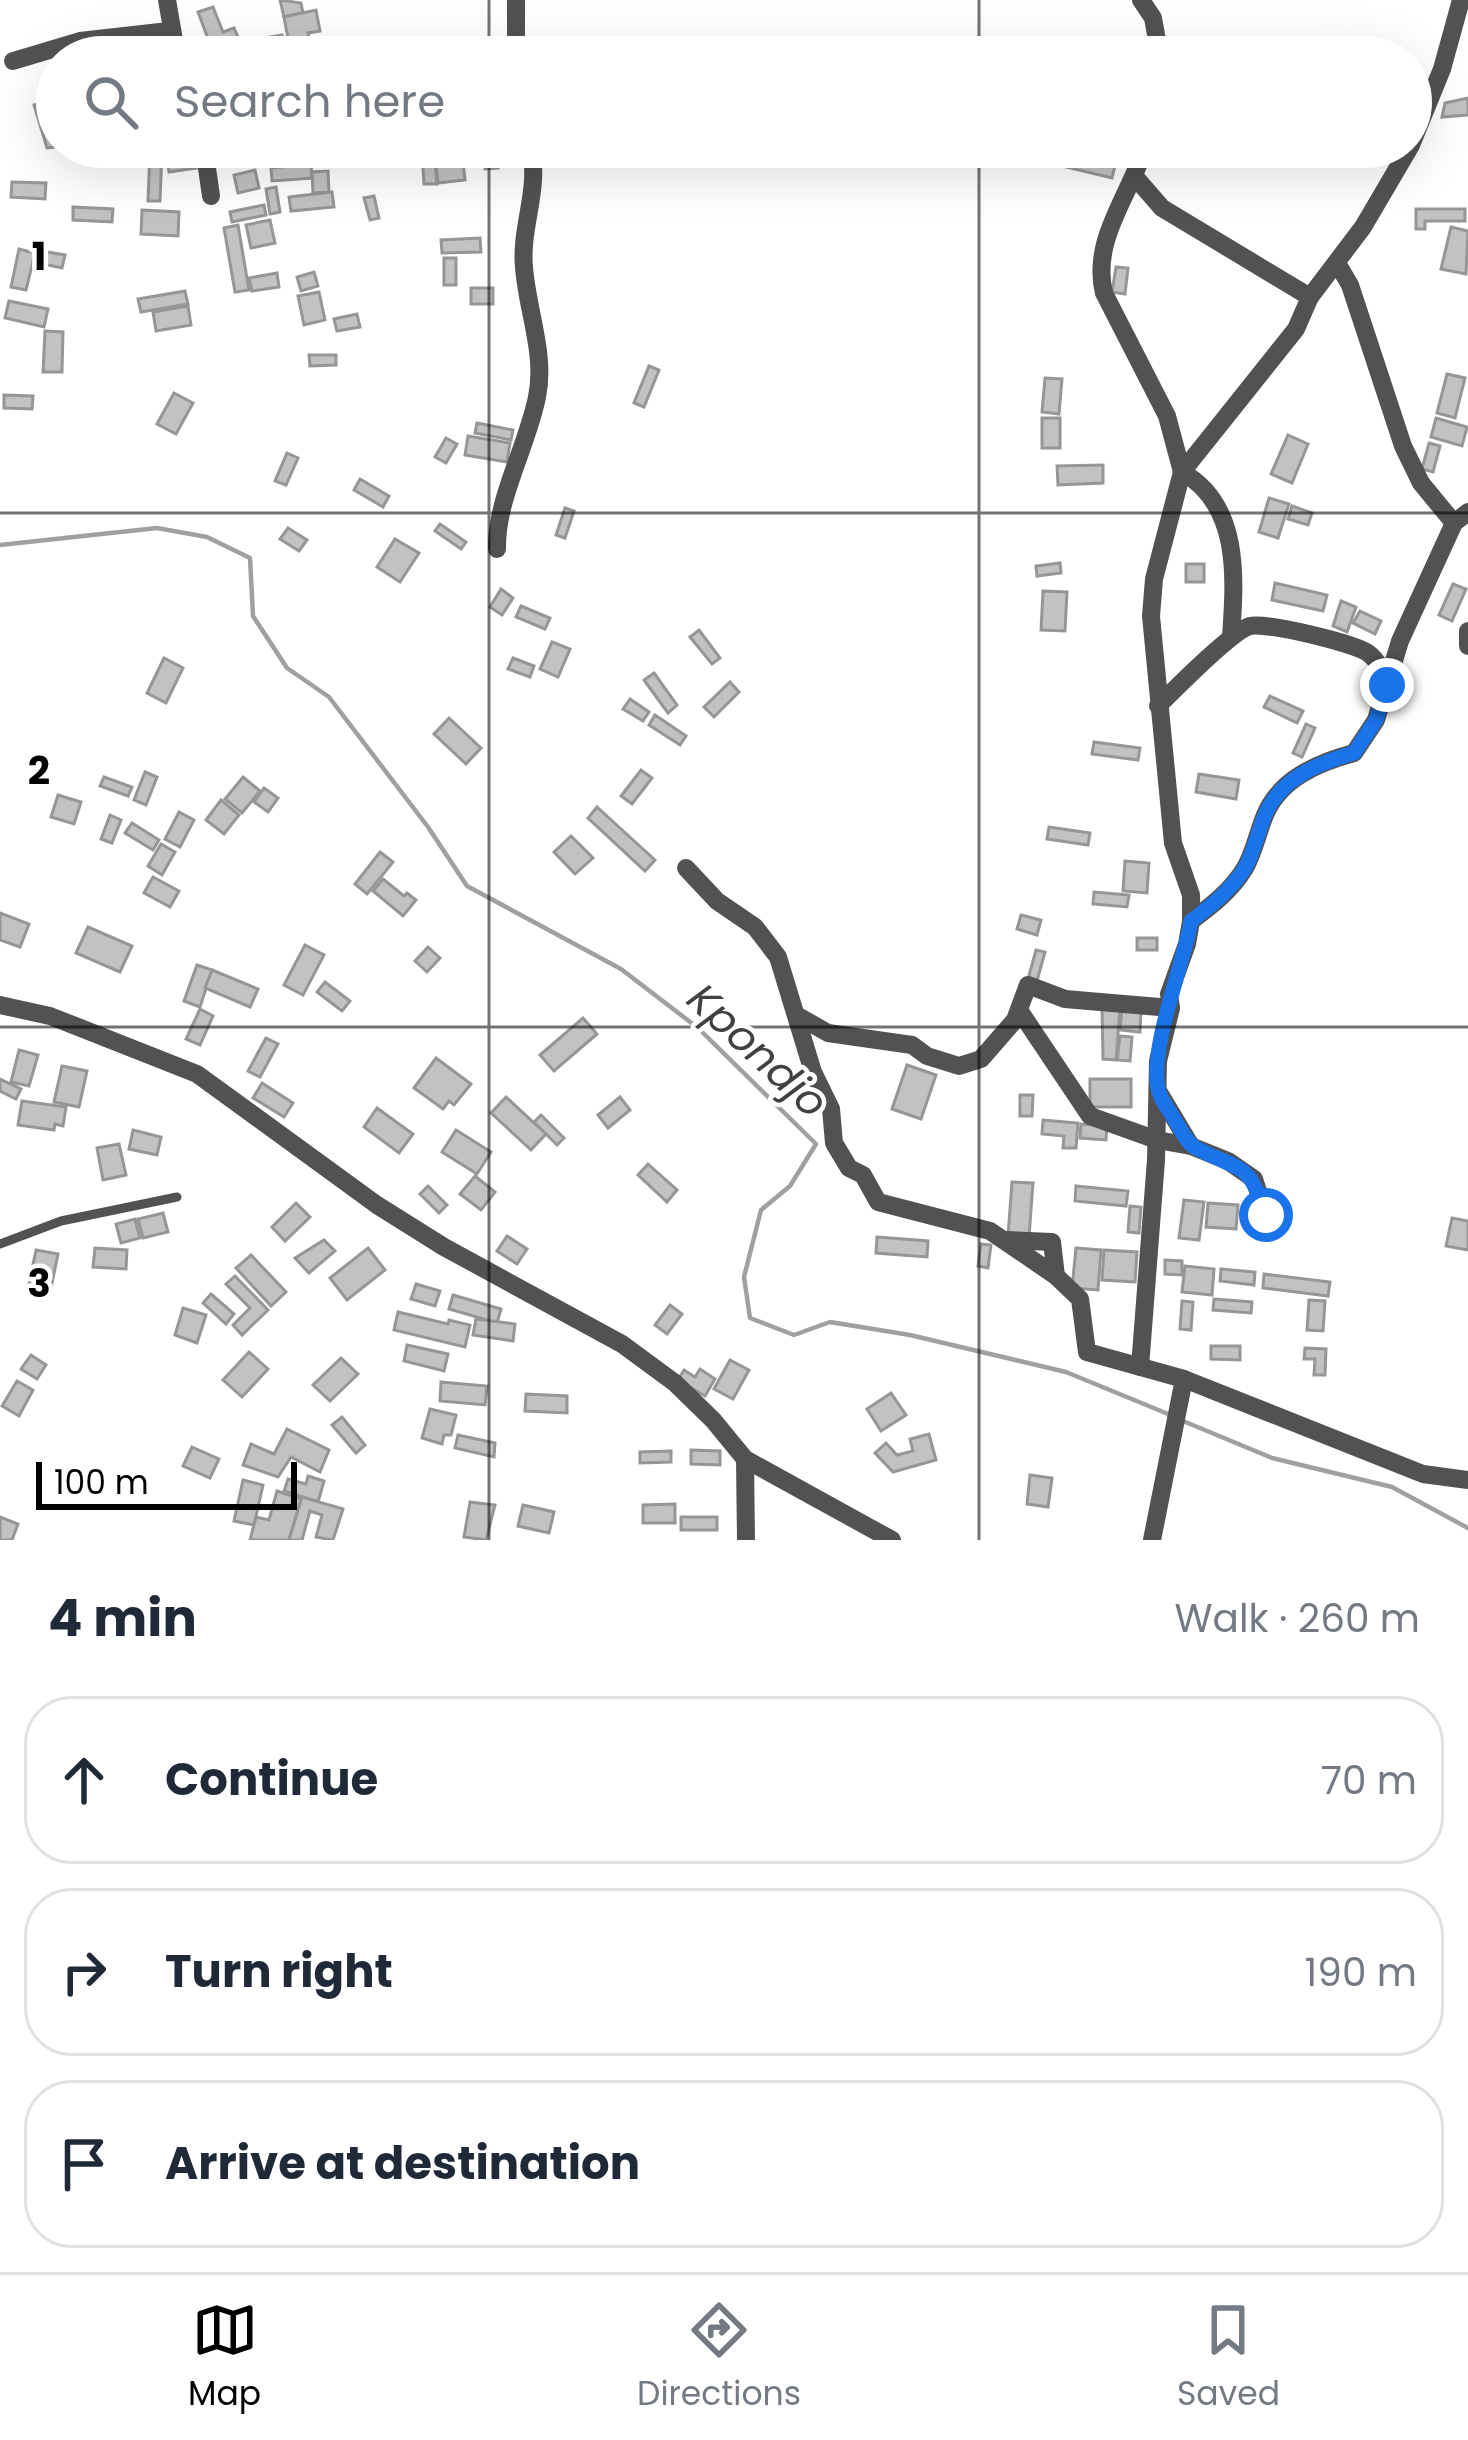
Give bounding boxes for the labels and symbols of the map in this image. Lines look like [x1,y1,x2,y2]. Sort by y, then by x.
text: 1 [32,229,46,284]
route end [1360,658,1414,712]
text: 2 [28,743,50,798]
water label: Kpondjo [674,970,841,1131]
route start [1239,1188,1293,1242]
text: 3 [27,1256,51,1311]
scale bar [36,1456,297,1509]

